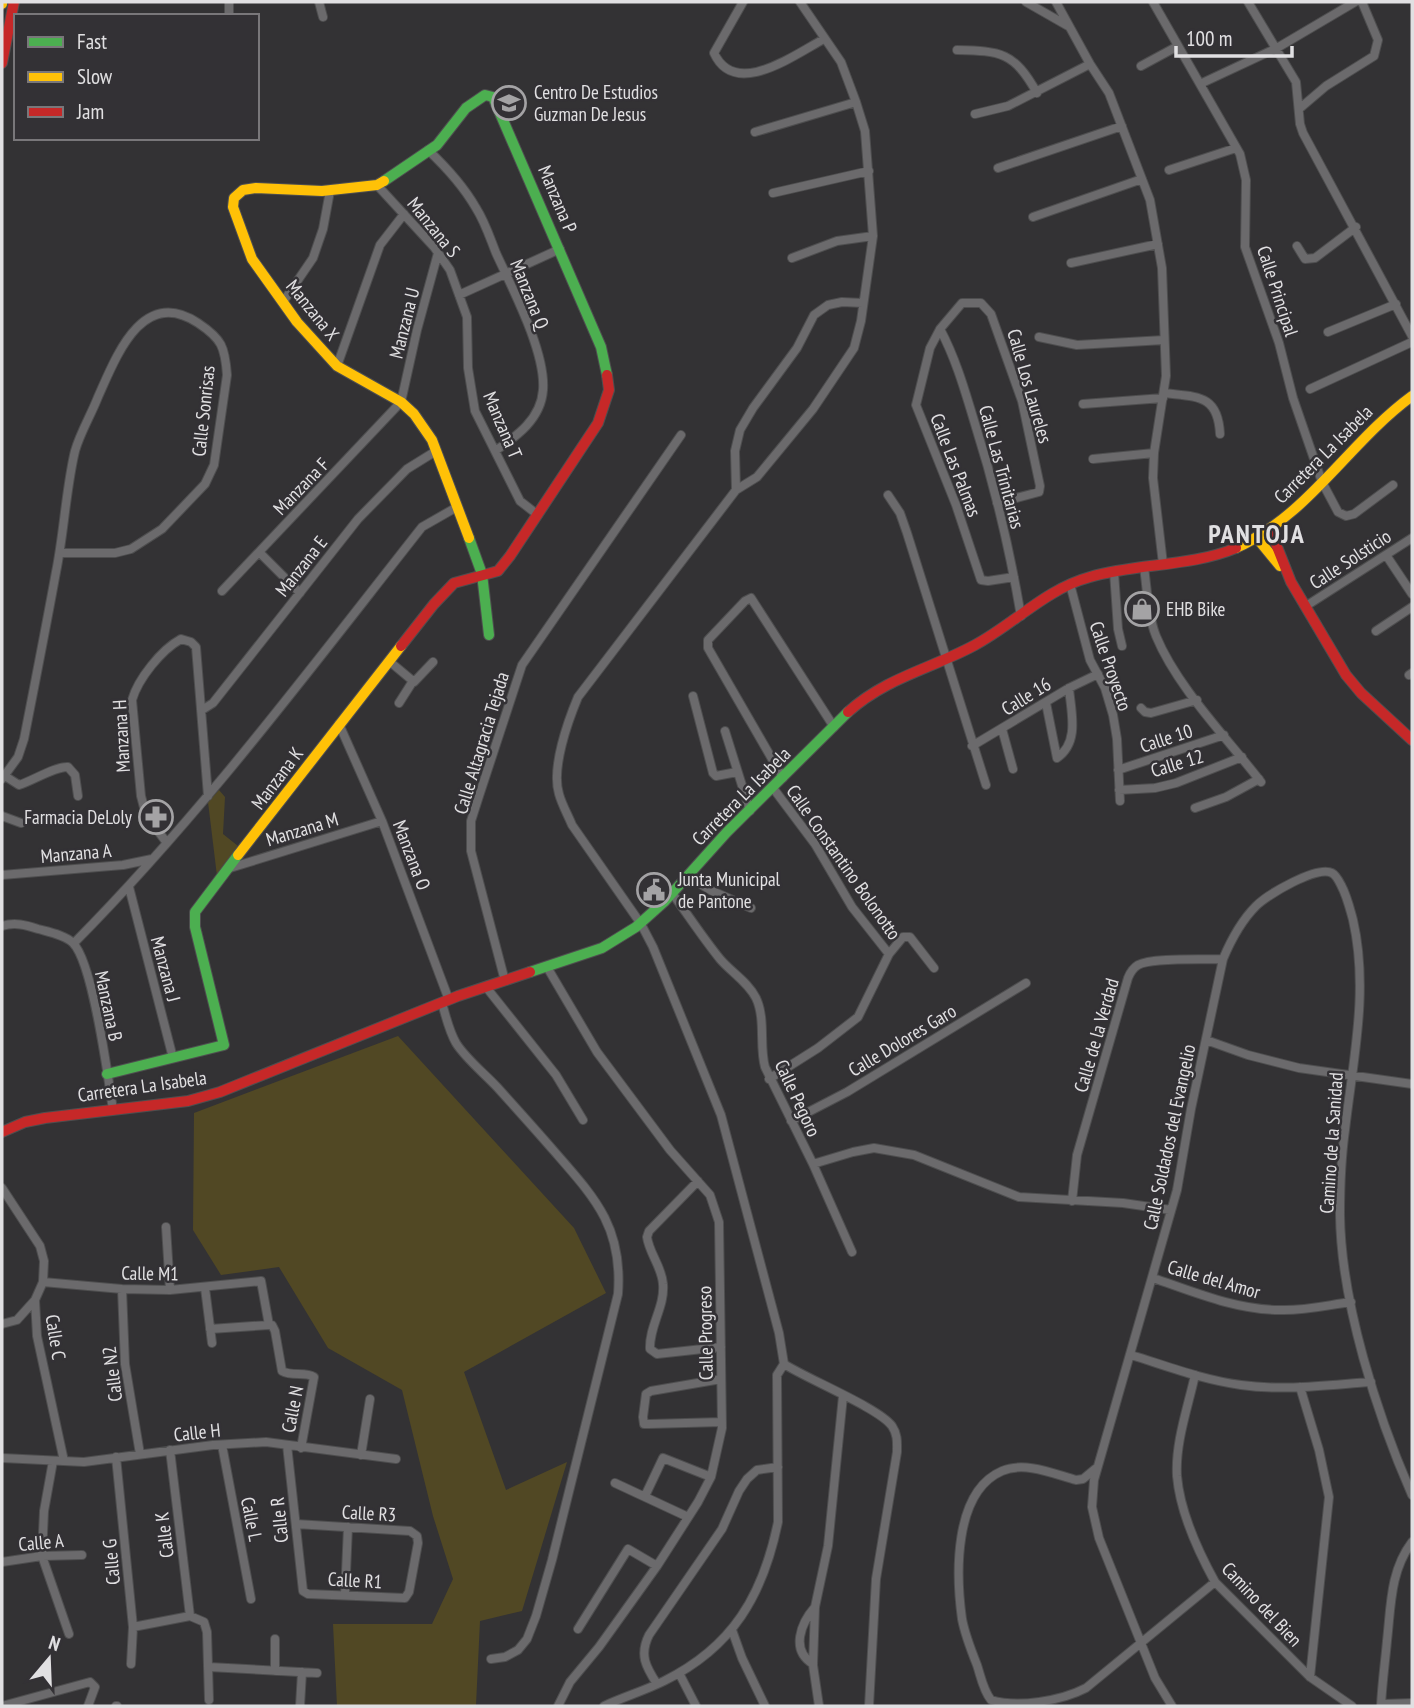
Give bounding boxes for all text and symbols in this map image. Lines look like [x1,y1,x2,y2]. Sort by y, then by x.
legend [14,14,259,140]
scale bar [1176,14,1292,58]
text: 100 m [1186,25,1232,52]
text: Fast [77,28,107,55]
text: Slow [77,63,113,90]
place label: Centro De Estudios Guzman De Jesus [534,80,658,126]
school or university icon: Centro De Estudios Guzman De Jesus [490,84,528,122]
text: Jam [76,98,104,125]
street label: Manzana P [533,162,583,237]
street label: Manzana S [402,192,466,262]
street label: Calle Principal [1252,243,1304,340]
street label: Manzana Q [505,256,555,333]
street label: Manzana X [281,275,345,346]
street label: Manzana U [384,285,424,361]
street label: Calle Los Laureles [1002,326,1058,446]
street label: Calle Sonrisas [186,364,220,458]
street label: Manzana T [478,388,528,463]
street label: Carretera La Isabela [1269,400,1377,508]
street label: Calle Las Trinitarias [974,403,1030,531]
street label: Calle Las Palmas [925,410,987,520]
street label: Manzana F [268,452,334,520]
district label: PANTOJA [1208,517,1306,550]
street label: Calle Solsticio [1305,524,1395,594]
street label: Manzana E [270,531,332,601]
shop icon: EHB Bike [1123,590,1161,628]
place label: EHB Bike [1166,597,1226,621]
street label: Calle Proyecto [1085,618,1137,714]
street label: Calle Altagracia Tejada [448,669,514,817]
street label: Calle 16 [997,672,1055,720]
street label: Manzana H [107,699,135,773]
street label: Calle 10 [1137,718,1195,758]
street label: Manzana K [246,742,308,814]
street label: Carretera La Isabela [687,742,795,850]
street label: Calle 12 [1148,744,1206,782]
street label: Calle Constantino Bolonotto [781,780,907,944]
pharmacy icon: Farmacia DeLoly [137,798,175,836]
place label: Farmacia DeLoly [24,805,133,829]
street label: Manzana M [263,807,341,851]
street label: Manzana O [388,817,436,893]
street label: Manzana A [40,838,112,868]
place label: Junta Municipal de Pantone [677,867,781,913]
public building icon: Junta Municipal de Pantone [635,871,673,909]
street label: Manzana J [146,934,186,1004]
street label: Manzana B [90,969,128,1043]
street label: Calle de la Verdad [1068,975,1124,1095]
street label: Calle Dolores Garo [844,998,960,1082]
street label: Calle Soldados del Evangelio [1138,1042,1200,1232]
street label: Calle Pegoro [770,1056,826,1140]
street label: Carretera La Isabela [76,1065,208,1107]
street label: Camino de la Sanidad [1314,1072,1348,1214]
street label: Calle del Amor [1165,1254,1264,1304]
street label: Calle M1 [121,1261,179,1285]
street label: Calle Progreso [692,1286,718,1380]
street label: Calle C [41,1313,71,1362]
street label: Calle N2 [97,1345,127,1403]
street label: Calle N [276,1384,308,1434]
street label: Calle H [172,1418,222,1446]
street label: Calle L [236,1495,268,1543]
street label: Calle R [265,1496,293,1544]
street label: Calle R3 [341,1500,397,1526]
street label: Calle K [149,1511,179,1559]
street label: Calle A [17,1528,65,1556]
street label: Calle G [97,1538,125,1586]
street label: Camino del Bien [1217,1557,1307,1651]
street label: Calle R1 [327,1567,383,1593]
north arrow [14,1624,84,1694]
text: N [46,1630,63,1656]

